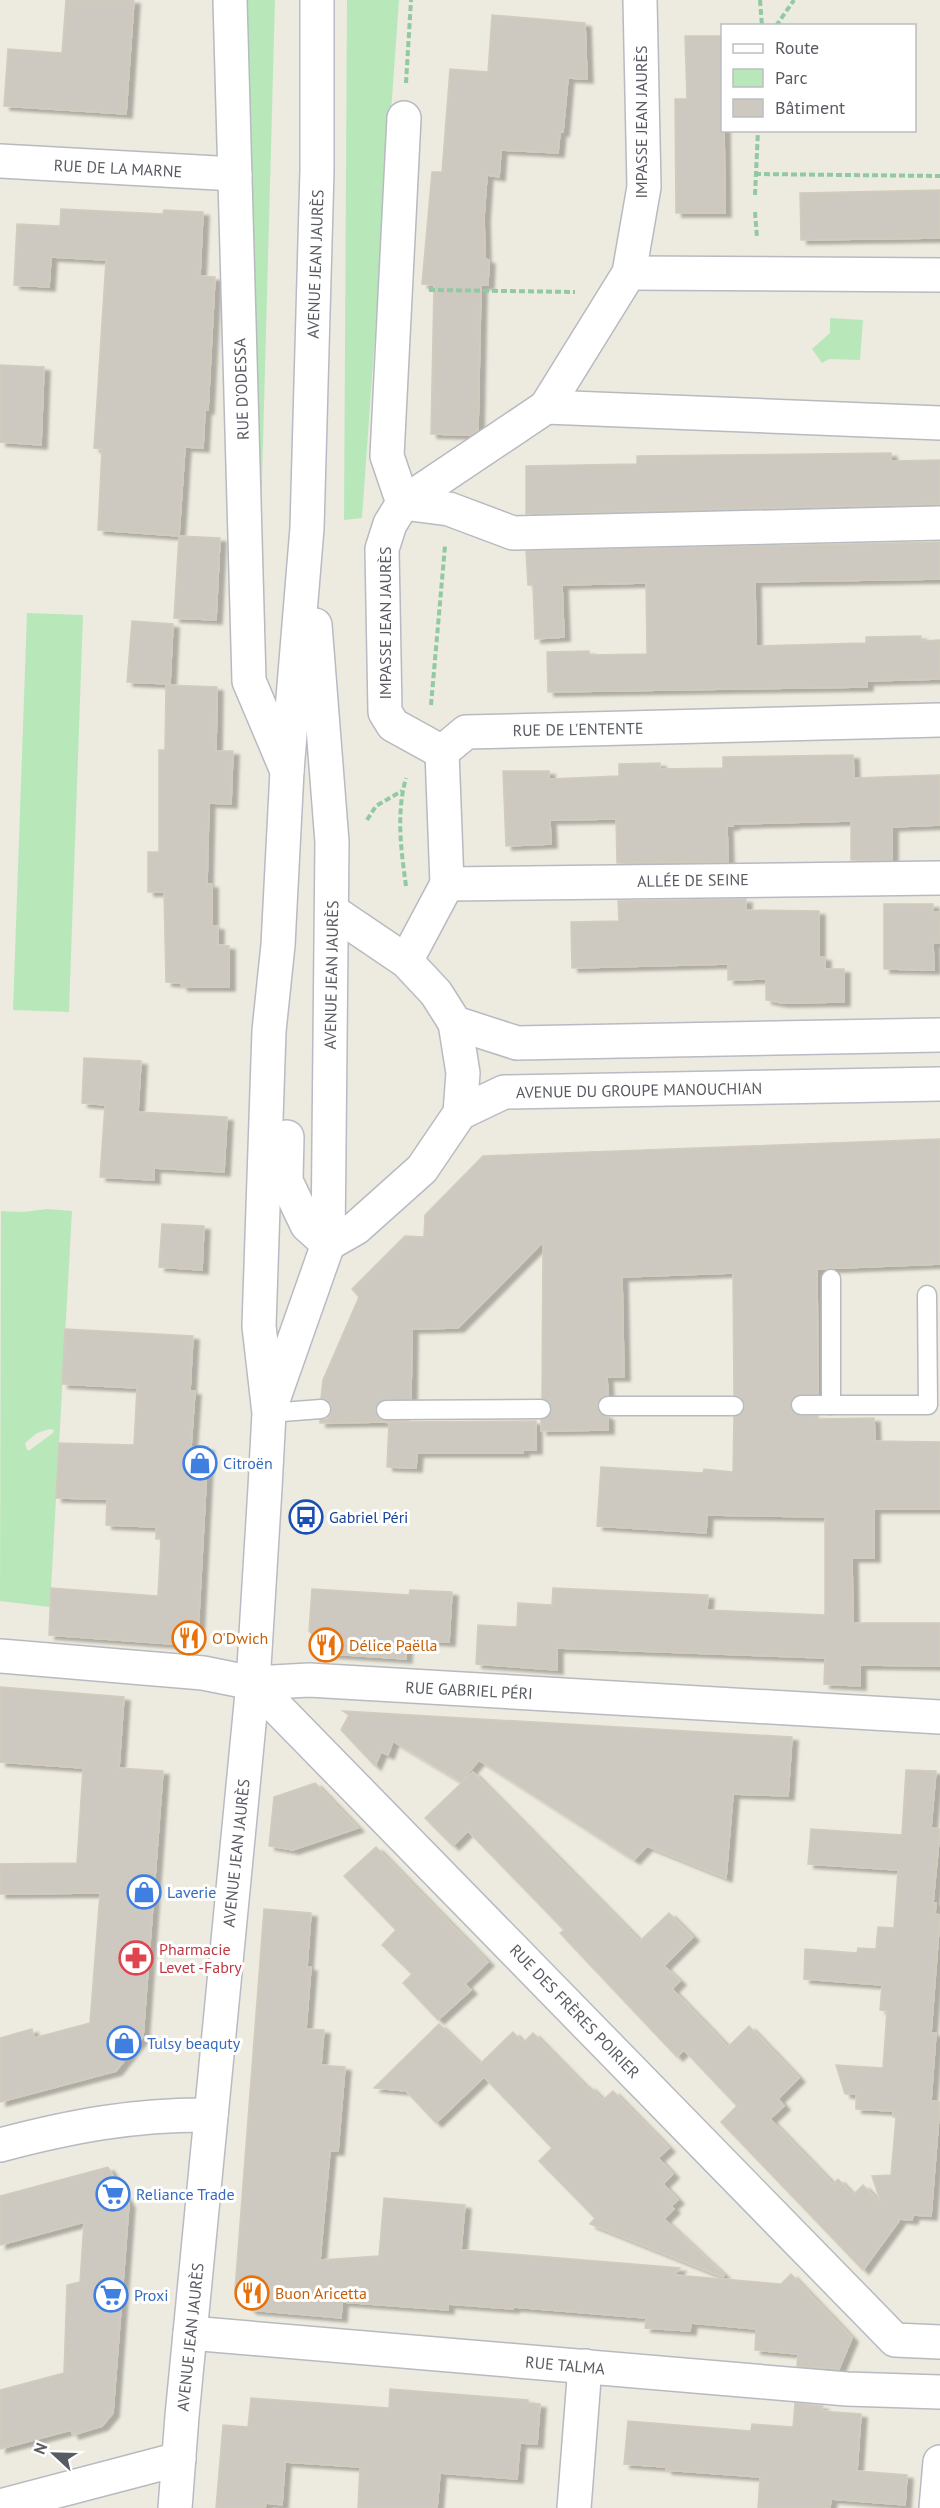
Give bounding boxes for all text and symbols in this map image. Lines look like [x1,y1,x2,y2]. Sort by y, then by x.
legend [721,24,916,132]
text: Route [775,36,819,59]
street label: IMPASSE JEAN JAURÈS [631,45,651,199]
text: Parc [775,66,808,89]
text: Bâtiment [775,96,845,119]
street label: RUE DE LA MARNE [53,155,183,181]
street label: AVENUE JEAN JAURÈS [302,189,328,339]
street label: RUE D'ODESSA [229,337,253,440]
street label: IMPASSE JEAN JAURÈS [375,546,395,700]
street label: RUE DE L'ENTENTE [512,718,644,740]
street label: ALLÉE DE SEINE [637,869,749,891]
street label: AVENUE JEAN JAURÈS [320,900,342,1050]
street label: AVENUE DU GROUPE MANOUCHIAN [516,1078,762,1102]
shop icon: Citroën [182,1445,218,1481]
place label: Citroën [223,1453,273,1473]
bus stop icon: Gabriel Péri [288,1499,324,1535]
place label: Gabriel Péri [329,1507,408,1527]
restaurant icon: O'Dwich [171,1620,207,1656]
restaurant icon: Délice Paëlla [308,1627,344,1663]
place label: O'Dwich [212,1628,268,1648]
place label: Délice Paëlla [349,1635,438,1655]
street label: RUE GABRIEL PÉRI [405,1677,533,1703]
street label: AVENUE JEAN JAURÈS [218,1778,254,1928]
shop icon: Laverie [126,1874,162,1910]
place label: Laverie [167,1882,216,1902]
place label: Pharmacie Levet -Fabry [159,1939,242,1977]
pharmacy icon: Pharmacie Levet -Fabry [118,1940,154,1976]
street label: RUE DES FRÈRES POIRIER [506,1940,644,2082]
shop icon: Tulsy beaquty [106,2025,142,2061]
place label: Tulsy beaquty [147,2033,241,2053]
supermarket icon: Reliance Trade [95,2176,131,2212]
place label: Reliance Trade [136,2184,235,2204]
street label: AVENUE JEAN JAURÈS [172,2262,208,2412]
restaurant icon: Buon Aricetta [234,2275,270,2311]
supermarket icon: Proxi [93,2277,129,2313]
place label: Buon Aricetta [275,2283,367,2303]
place label: Proxi [134,2285,169,2305]
street label: RUE TALMA [524,2352,606,2378]
north arrow [24,2424,84,2484]
text: N [29,2440,51,2457]

